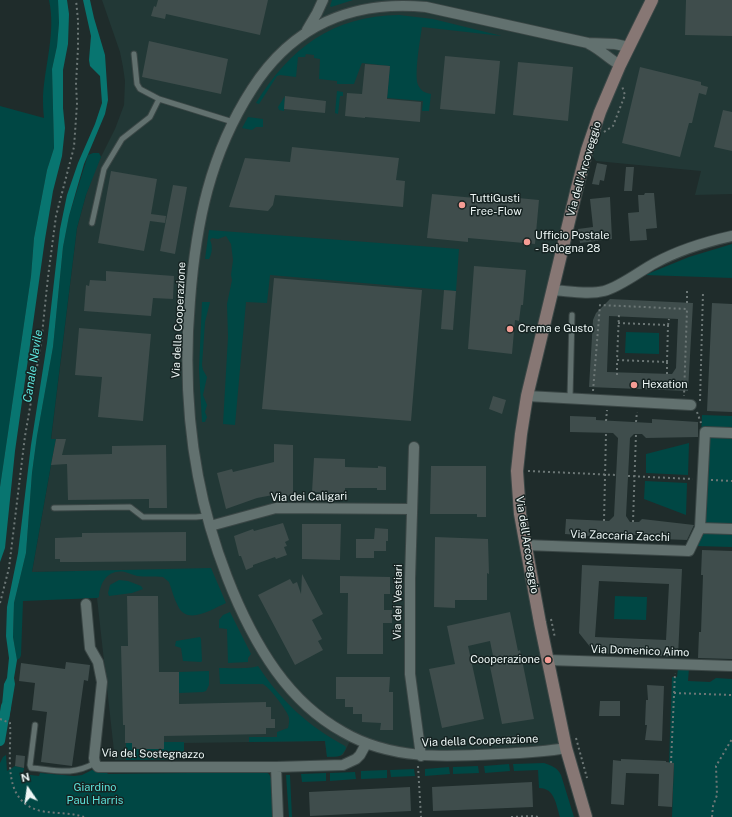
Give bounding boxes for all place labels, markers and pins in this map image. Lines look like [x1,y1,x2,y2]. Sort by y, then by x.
place label: TuttiGusti Free-Flow [470,192,522,218]
marker: TuttiGusti Free-Flow [457,200,467,210]
place label: Ufficio Postale - Bologna 28 [535,229,609,255]
marker: Ufficio Postale - Bologna 28 [522,237,532,247]
place label: Crema e Gusto [518,322,593,336]
marker: Crema e Gusto [505,324,515,334]
place label: Hexation [642,378,688,392]
marker: Hexation [629,380,639,390]
place label: Cooperazione [470,653,540,667]
marker: Cooperazione [543,655,553,665]

